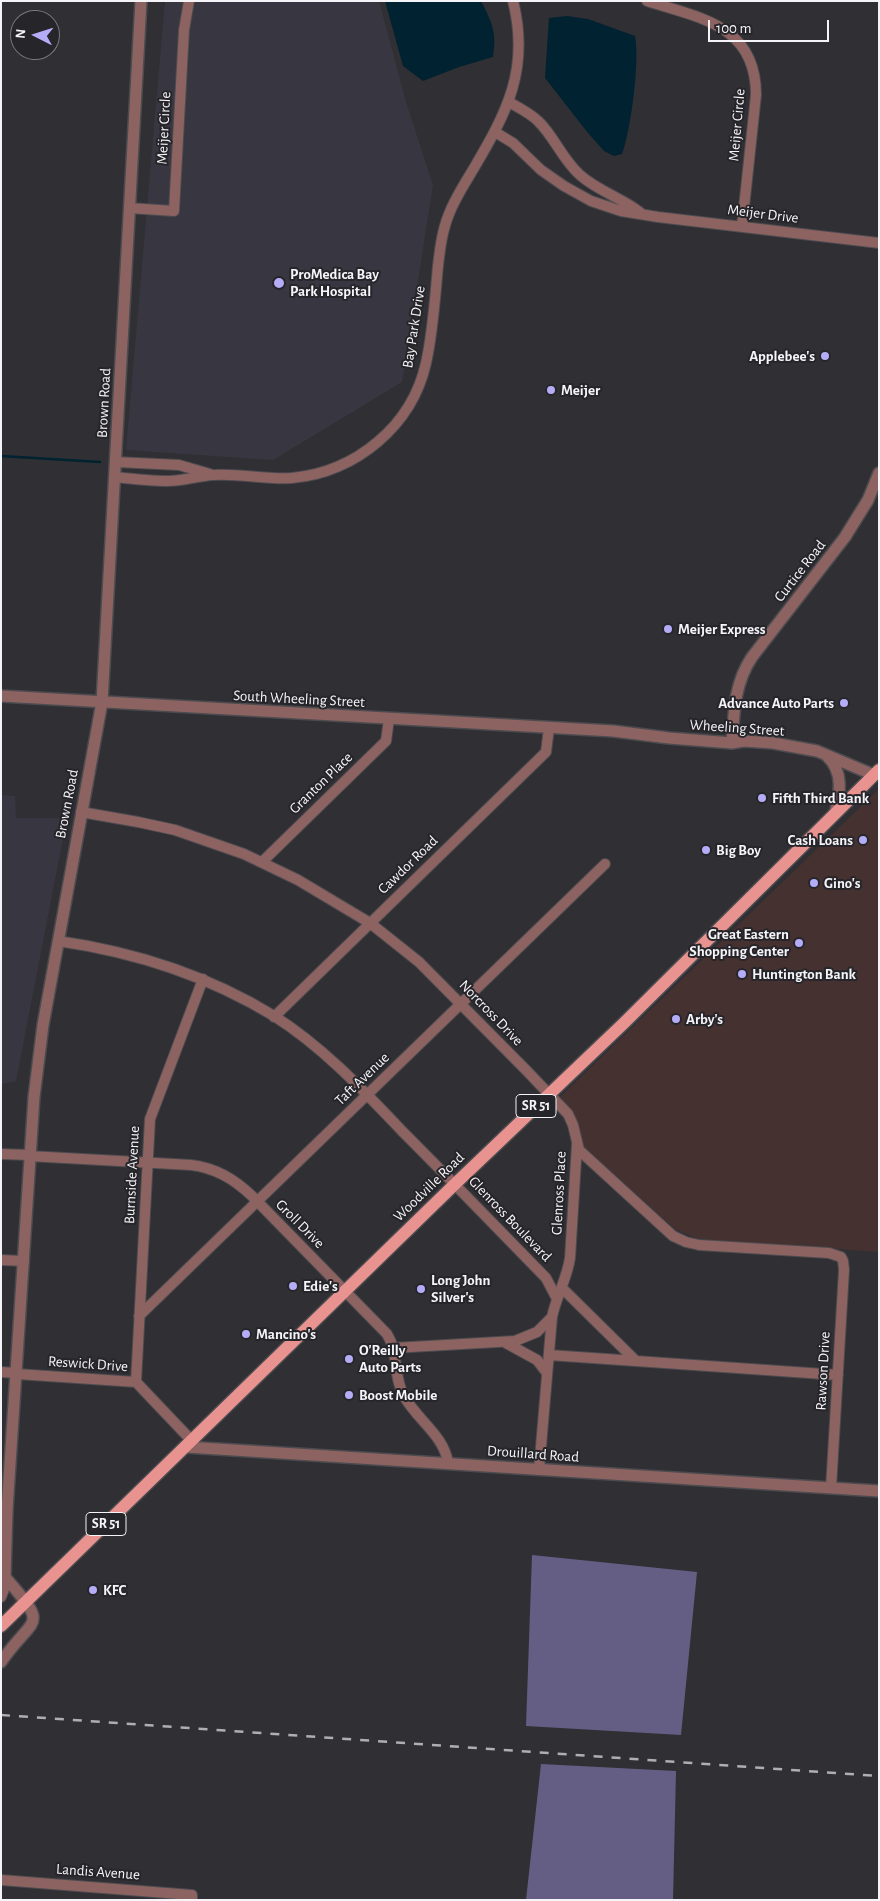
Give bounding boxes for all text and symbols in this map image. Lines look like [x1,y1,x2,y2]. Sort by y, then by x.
north arrow [10,10,60,60]
scale bar [710,10,831,42]
text: 100 m [716,21,751,36]
text: N [14,28,28,39]
street label: Meijer Circle [725,88,749,162]
street label: Meijer Circle [153,91,175,165]
street label: Meijer Drive [726,201,800,227]
place label: ProMedica Bay Park Hospital [290,265,379,300]
marker: ProMedica Bay Park Hospital [272,276,286,290]
street label: Bay Park Drive [399,284,429,370]
place label: Applebee's [749,347,815,365]
marker: Applebee's [819,350,831,362]
street label: Brown Road [93,368,115,438]
place label: Meijer [561,381,600,399]
marker: Meijer [545,384,557,396]
street label: Curtice Road [770,537,830,605]
place label: Meijer Express [678,620,766,638]
marker: Meijer Express [662,623,674,635]
street label: South Wheeling Street [233,687,365,711]
place label: Advance Auto Parts [718,694,834,712]
marker: Advance Auto Parts [838,697,850,709]
street label: Wheeling Street [689,716,785,740]
street label: Granton Place [286,748,356,818]
street label: Brown Road [51,768,83,840]
place label: Fifth Third Bank [772,789,869,807]
marker: Fifth Third Bank [756,792,768,804]
place label: Cash Loans [787,831,853,849]
street label: Cawdor Road [374,832,442,898]
marker: Cash Loans [857,834,869,846]
place label: Big Boy [716,841,761,859]
marker: Big Boy [700,844,712,856]
place label: Gino's [824,874,860,892]
marker: Gino's [808,877,820,889]
place label: Great Eastern Shopping Center [689,925,789,960]
marker: Great Eastern Shopping Center [793,937,805,949]
place label: Huntington Bank [752,965,856,983]
marker: Huntington Bank [736,968,748,980]
street label: Norcross Drive [455,976,527,1050]
place label: Arby's [686,1010,723,1028]
marker: Arby's [670,1013,682,1025]
street label: Taft Avenue [331,1049,393,1109]
road number: SR 51 [516,1094,556,1118]
street label: Burnside Avenue [120,1125,144,1225]
street label: Woodville Road [390,1149,468,1225]
street label: Glenross Place [548,1151,570,1235]
street label: Glenross Boulevard [465,1173,555,1265]
street label: Groll Drive [272,1196,328,1252]
place label: Long John Silver's [431,1271,490,1306]
place label: Edie's [303,1277,338,1295]
marker: Edie's [287,1280,299,1292]
marker: Long John Silver's [415,1283,427,1295]
place label: Mancino's [256,1325,316,1343]
marker: Mancino's [240,1328,252,1340]
street label: Rawson Drive [812,1331,834,1411]
place label: O'Reilly Auto Parts [359,1341,421,1376]
street label: Reswick Drive [47,1352,129,1376]
marker: O'Reilly Auto Parts [343,1353,355,1365]
place label: Boost Mobile [359,1386,437,1404]
marker: Boost Mobile [343,1389,355,1401]
street label: Drouillard Road [486,1442,580,1466]
road number: SR 51 [86,1512,126,1536]
place label: KFC [103,1581,126,1599]
marker: KFC [87,1584,99,1596]
street label: Landis Avenue [56,1860,140,1884]

